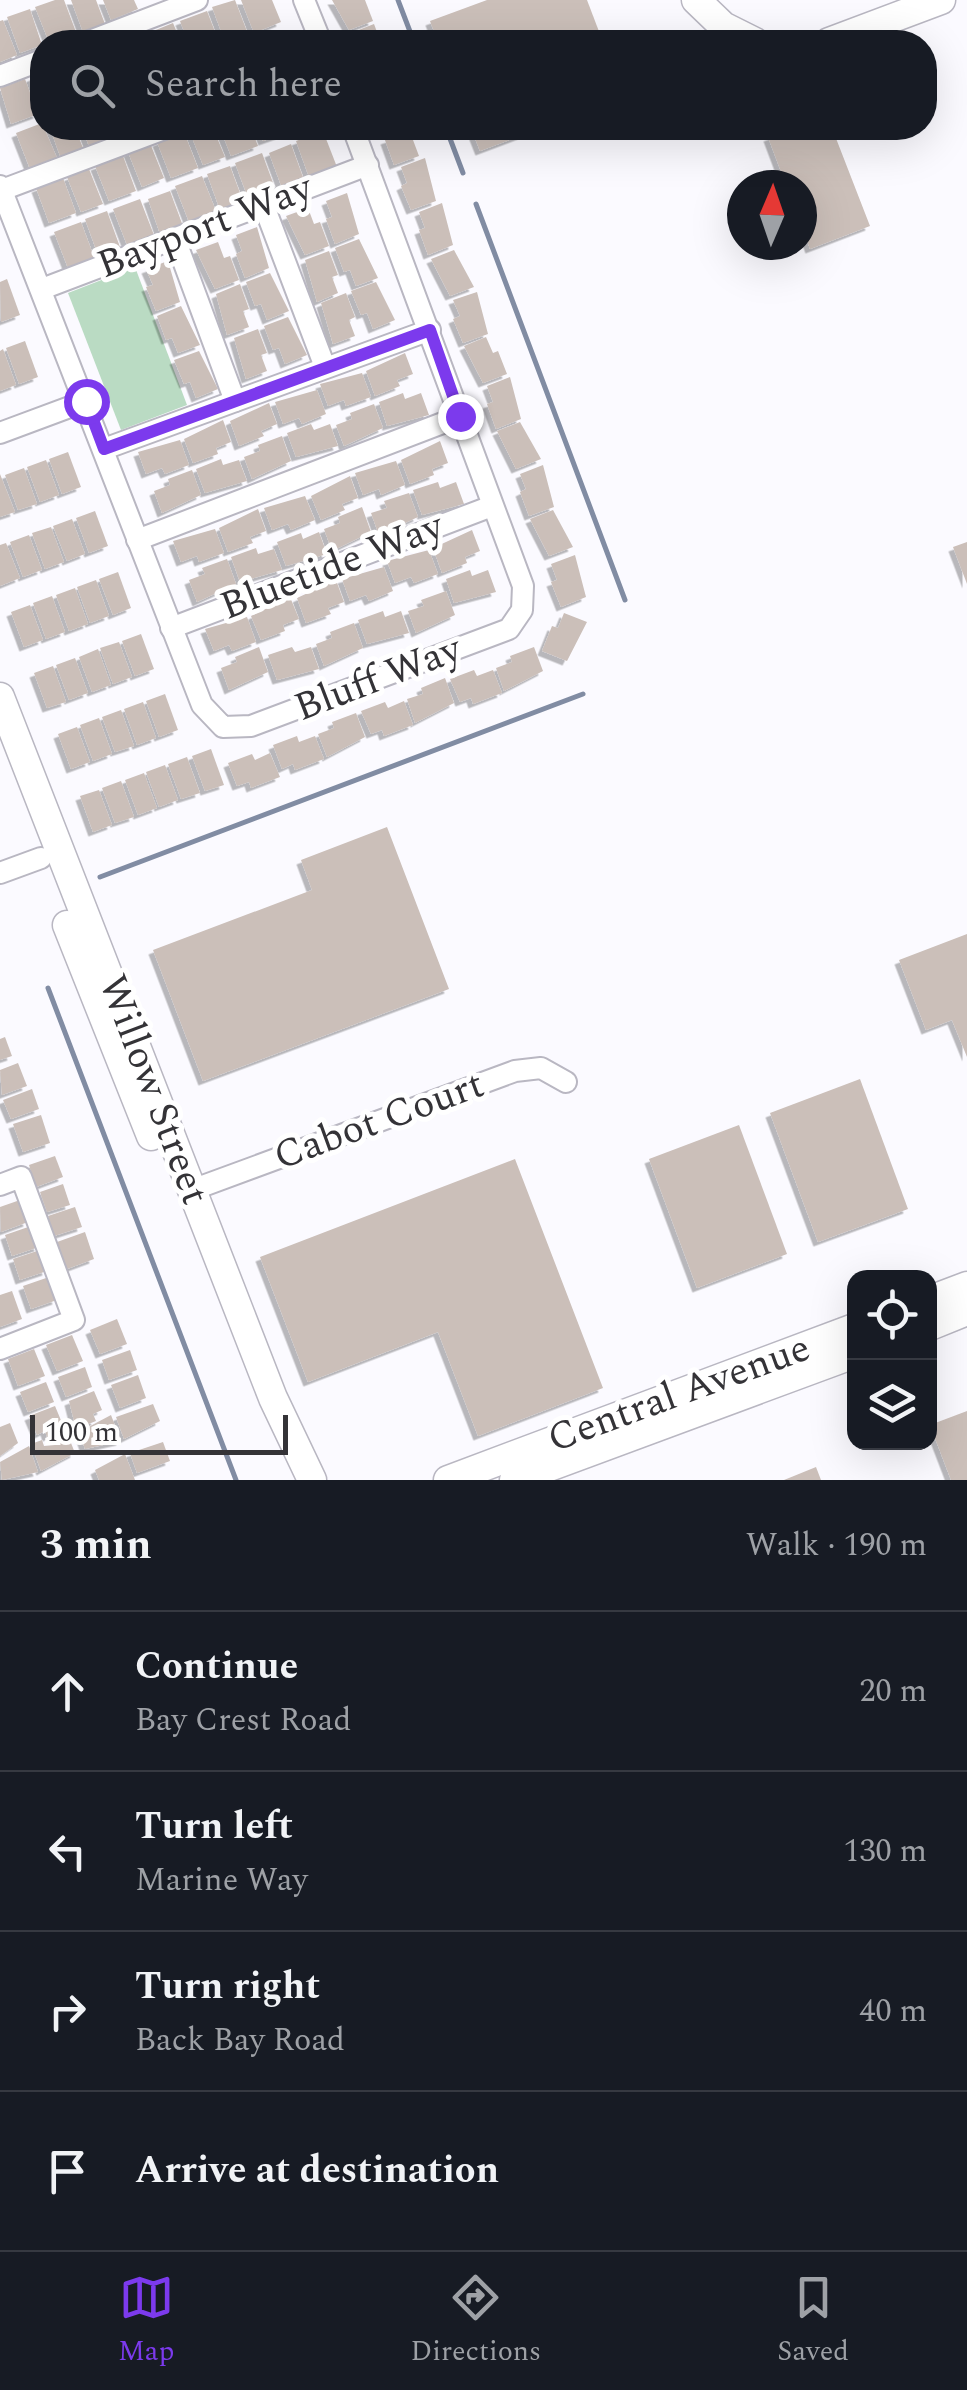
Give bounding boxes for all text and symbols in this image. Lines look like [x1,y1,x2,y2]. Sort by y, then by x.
search box [30,30,937,140]
text: Search here [145,56,342,114]
icon: search [65,58,120,113]
street label: Bayport Way [88,157,323,296]
north arrow [727,170,817,260]
route start [64,379,110,425]
route end [438,394,484,440]
street label: Bluetide Way [211,496,454,638]
street label: Bluff Way [286,619,472,739]
street label: Willow Street [81,966,225,1214]
street label: Cabot Court [265,1055,493,1187]
map controls [847,1270,937,1450]
button: locate [847,1270,937,1360]
street label: Central Avenue [539,1318,819,1470]
button: layers [847,1360,937,1450]
scale bar [30,1410,288,1454]
text: 100 m [45,1411,118,1454]
text: 3 min [40,1514,152,1577]
text: Walk · 190 m [746,1521,927,1570]
text: Continue [135,1638,298,1696]
icon: ahead [40,1664,95,1719]
text: 20 m [859,1667,927,1716]
text: Bay Crest Road [135,1696,351,1745]
text: Turn left [135,1798,293,1856]
icon: left [40,1824,95,1879]
text: 130 m [843,1827,927,1876]
text: Marine Way [135,1856,308,1905]
text: Turn right [135,1958,320,2016]
icon: right [40,1984,95,2039]
text: 40 m [859,1987,927,2036]
text: Back Bay Road [135,2016,345,2065]
text: Arrive at destination [135,2142,499,2200]
icon: arrive [40,2144,95,2199]
tab: Map [118,2270,174,2373]
tab: Directions [410,2270,541,2373]
tab: Saved [777,2270,849,2373]

